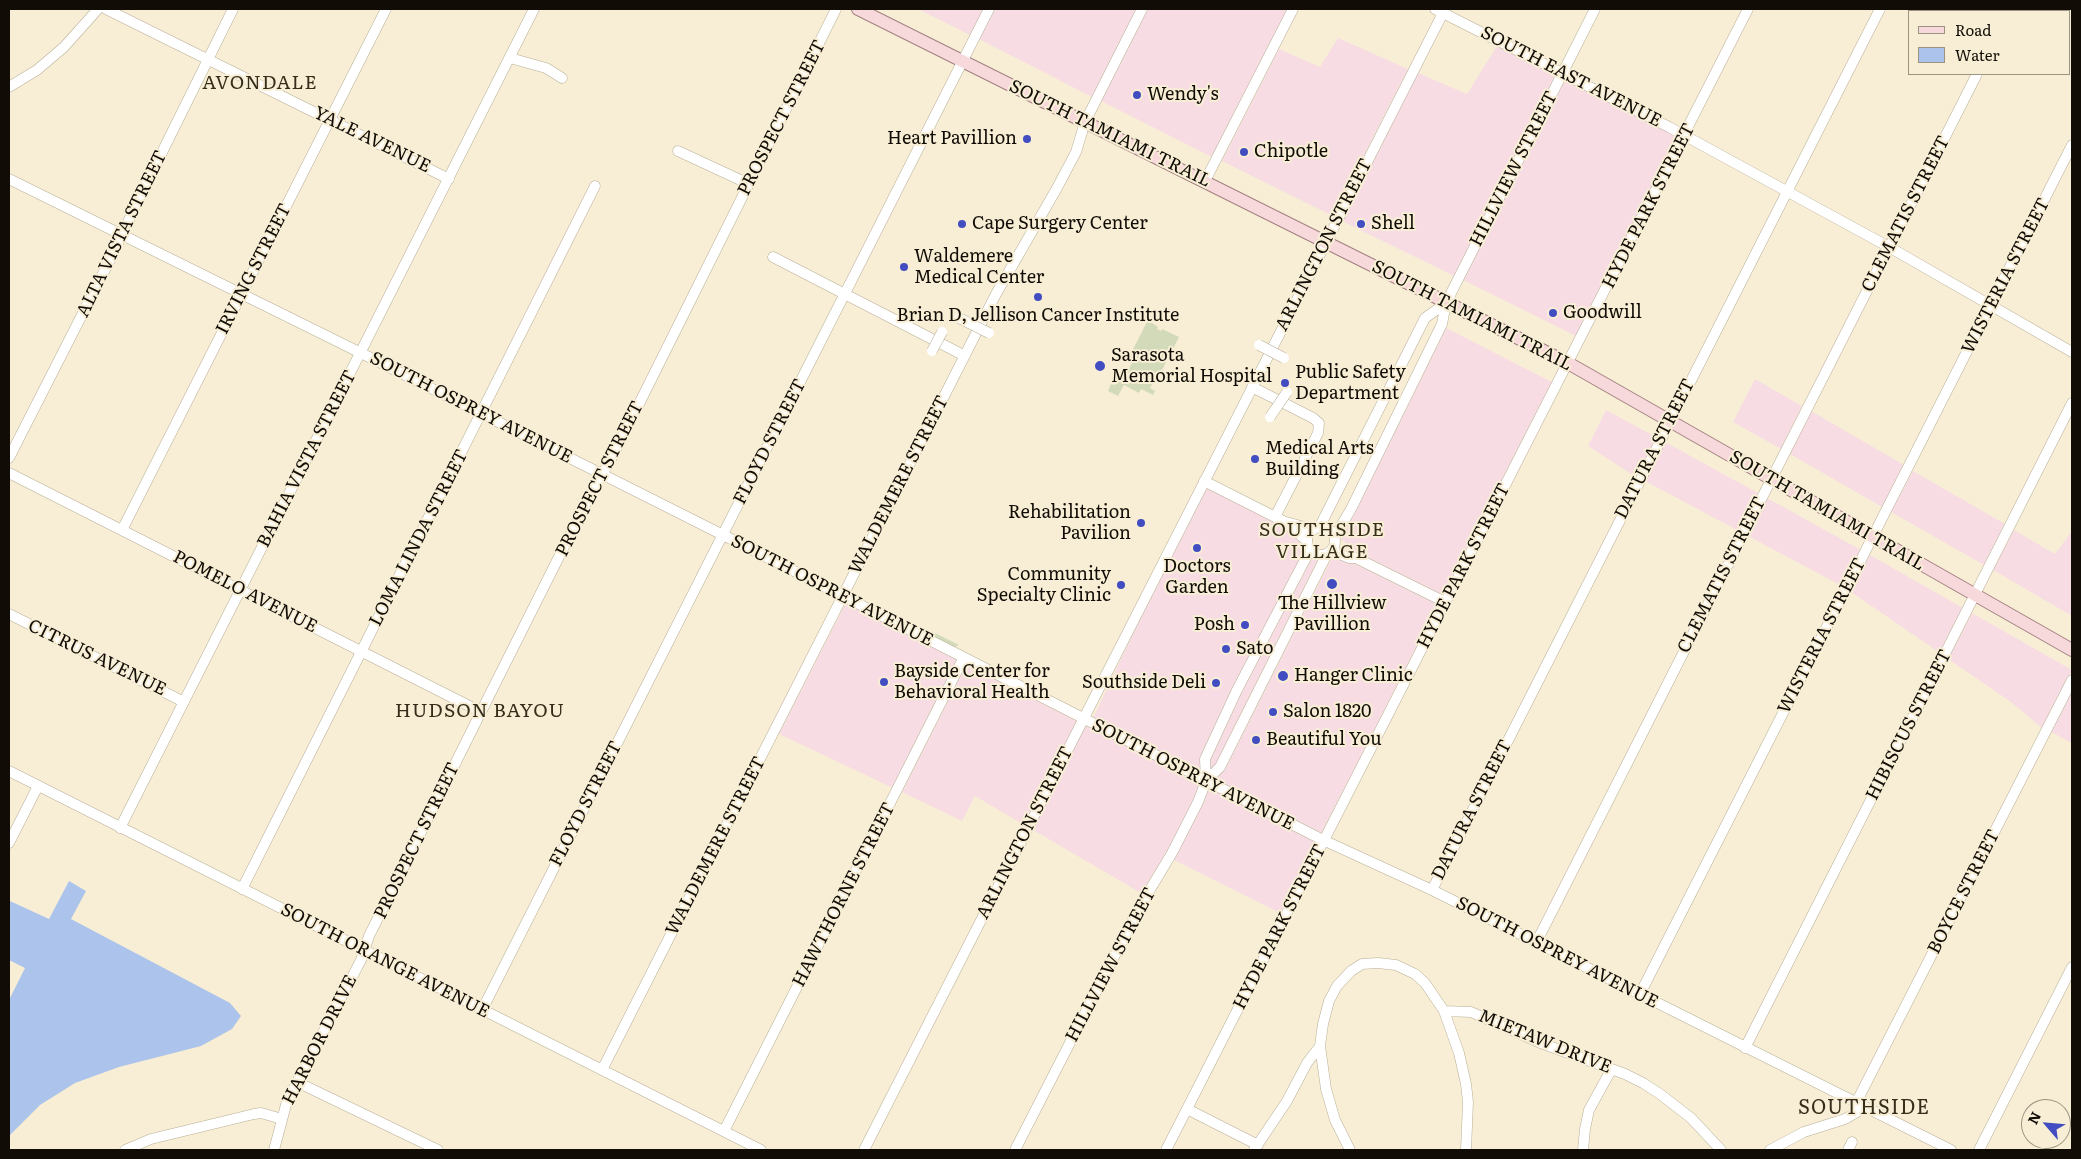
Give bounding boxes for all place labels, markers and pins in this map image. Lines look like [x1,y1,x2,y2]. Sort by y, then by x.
place label: Wendy's [1147,84,1219,106]
marker: Wendy's [1131,89,1143,101]
place label: Heart Pavillion [887,128,1017,150]
marker: Heart Pavillion [1021,133,1033,145]
place label: Chipotle [1254,141,1328,163]
marker: Chipotle [1238,146,1250,158]
place label: Cape Surgery Center [972,213,1148,235]
place label: Shell [1371,213,1415,235]
marker: Cape Surgery Center [956,218,968,230]
marker: Shell [1355,218,1367,230]
place label: Waldemere Medical Center [914,246,1044,288]
marker: Waldemere Medical Center [898,261,910,273]
marker: Brian D, Jellison Cancer Institute [1032,291,1044,303]
place label: Goodwill [1563,302,1642,324]
place label: Brian D, Jellison Cancer Institute [897,305,1179,327]
marker: Goodwill [1547,307,1559,319]
place label: Sarasota Memorial Hospital [1111,345,1272,388]
marker: Sarasota Memorial Hospital [1093,359,1107,373]
place label: Public Safety Department [1295,362,1406,404]
marker: Public Safety Department [1279,377,1291,389]
place label: Medical Arts Building [1265,438,1374,480]
marker: Medical Arts Building [1249,453,1261,465]
place label: Rehabilitation Pavilion [1008,502,1131,544]
marker: Rehabilitation Pavilion [1135,517,1147,529]
marker: Doctors Garden [1191,542,1203,554]
place label: Doctors Garden [1163,556,1231,598]
place label: Community Specialty Clinic [977,564,1111,606]
marker: The Hillview Pavillion [1325,577,1339,591]
marker: Community Specialty Clinic [1115,579,1127,591]
place label: The Hillview Pavillion [1278,593,1386,636]
place label: Posh [1194,614,1235,636]
marker: Posh [1239,619,1251,631]
place label: Sato [1236,638,1273,660]
marker: Sato [1220,643,1232,655]
place label: Bayside Center for Behavioral Health [894,661,1050,704]
place label: Hanger Clinic [1294,665,1413,687]
marker: Hanger Clinic [1276,669,1290,683]
place label: Southside Deli [1082,672,1206,694]
marker: Bayside Center for Behavioral Health [878,676,890,688]
marker: Southside Deli [1210,677,1222,689]
place label: Salon 1820 [1283,701,1372,723]
marker: Salon 1820 [1267,706,1279,718]
place label: Beautiful You [1266,729,1382,751]
marker: Beautiful You [1250,734,1262,746]

